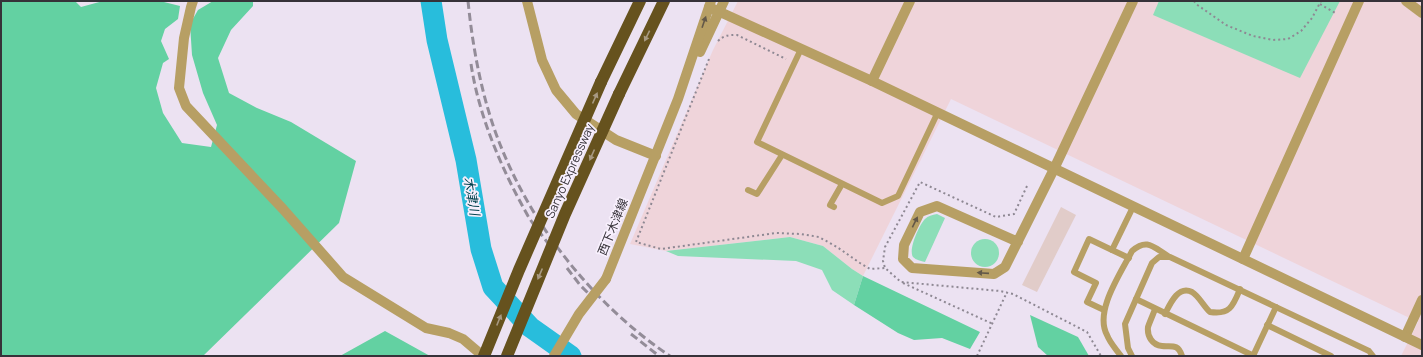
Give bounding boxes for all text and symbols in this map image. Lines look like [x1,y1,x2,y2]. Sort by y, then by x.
one-way arrow [701,16,707,28]
one-way arrow [644,30,650,42]
one-way arrow [592,92,598,103]
street label: Sanyo Expressway [541,120,598,221]
one-way arrow [589,149,595,161]
water label: 木津川 [460,175,485,219]
street label: 西下木津線 [593,196,632,258]
one-way arrow [911,217,918,228]
one-way arrow [537,269,543,281]
one-way arrow [977,270,989,277]
one-way arrow [497,313,503,325]

